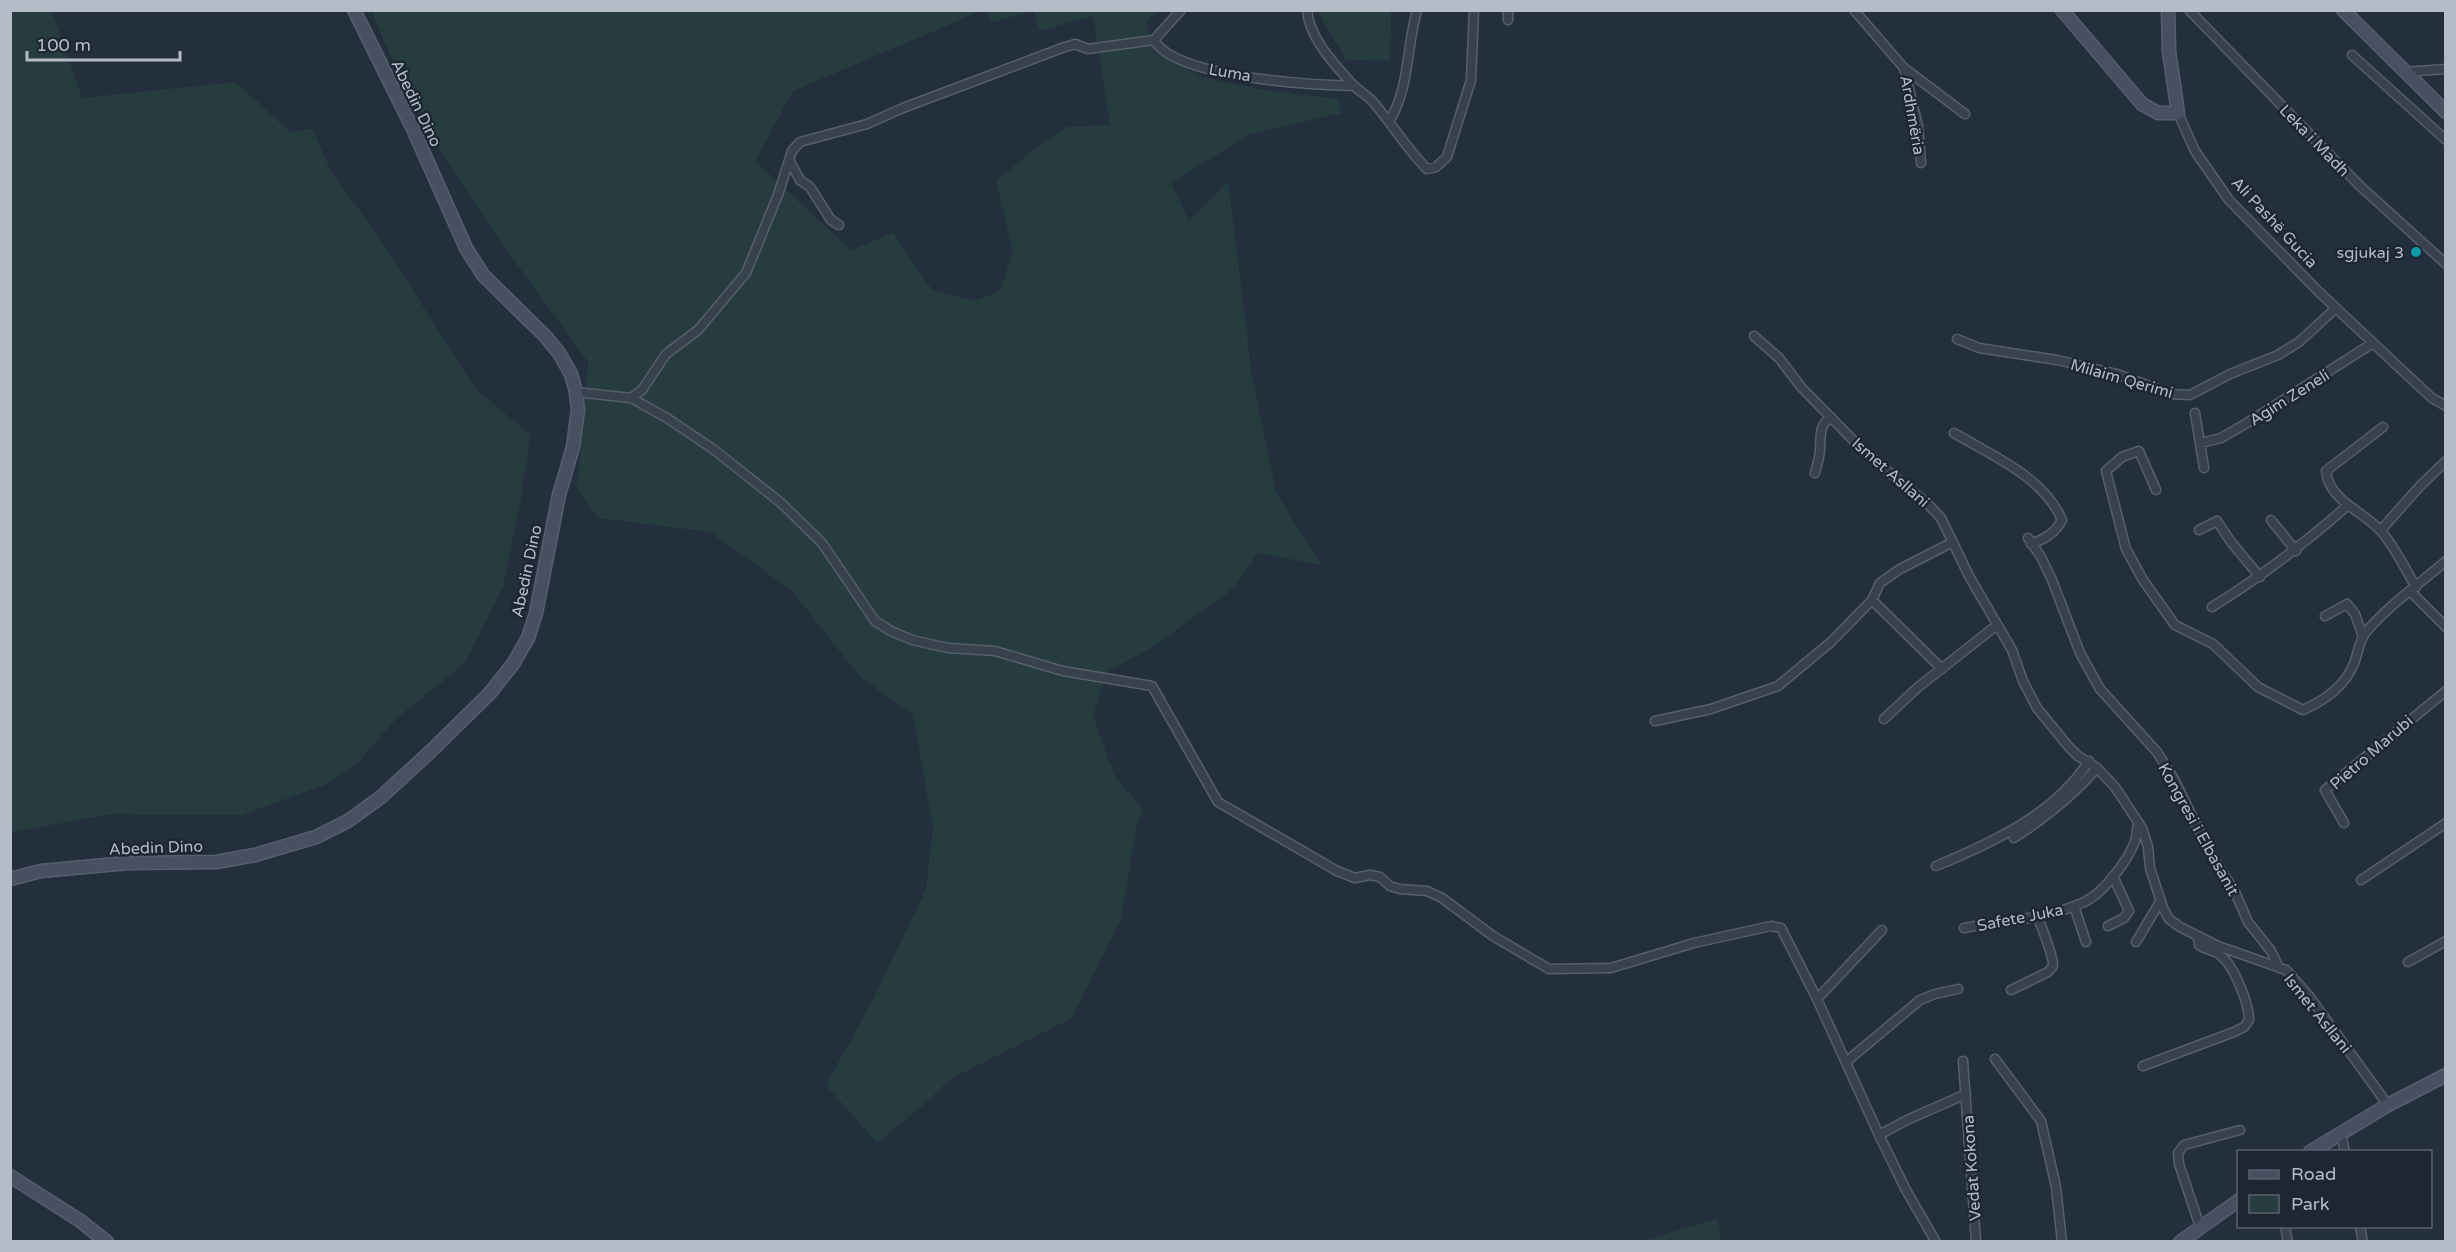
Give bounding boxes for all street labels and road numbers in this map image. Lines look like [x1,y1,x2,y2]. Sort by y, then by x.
street label: Abedin Dino [386,57,446,150]
street label: Luma [1207,59,1253,87]
street label: Ardhmëria [1895,74,1929,157]
street label: Leka i Madh [2275,101,2354,181]
street label: Ali Pashë Gucia [2227,173,2322,272]
street label: Milaim Qerimi [2068,355,2175,403]
street label: Agim Zeneli [2246,365,2333,430]
street label: Ismet Asllani [1847,434,1933,512]
street label: Abedin Dino [507,523,547,619]
street label: Pietro Marubi [2326,711,2417,794]
street label: Kongresi i Elbasanit [2153,759,2243,899]
street label: Abedin Dino [109,836,204,860]
street label: Safete Juka [1975,900,2065,936]
street label: Ismet Asllani [2279,970,2355,1057]
street label: Vedat Kokona [1958,1114,1986,1221]

